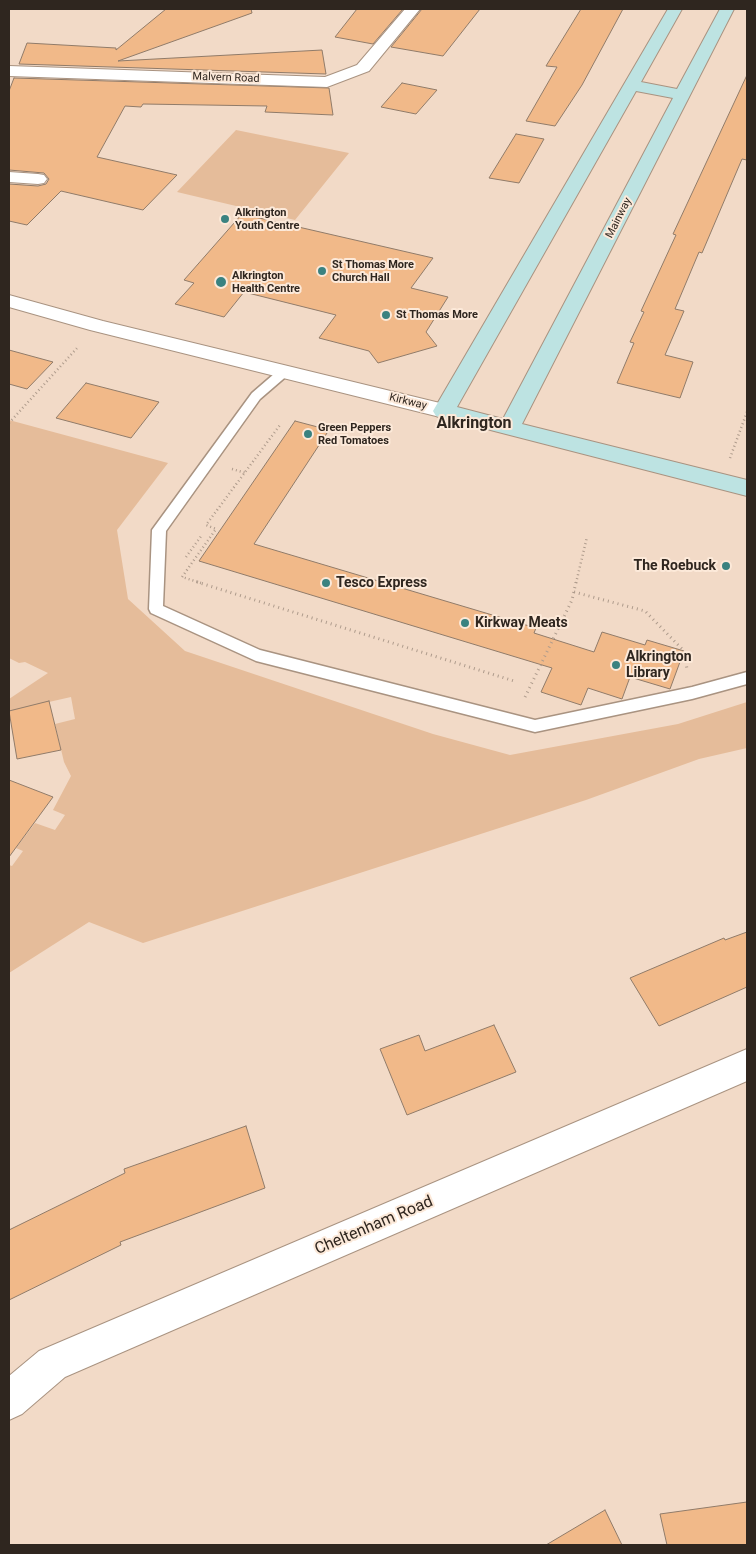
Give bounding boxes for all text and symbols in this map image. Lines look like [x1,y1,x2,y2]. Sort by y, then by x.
street label: Malvern Road [192,70,260,86]
street label: Mainway [603,196,635,240]
place label: Alkrington Youth Centre [235,206,299,232]
marker: Alkrington Youth Centre [219,213,231,225]
place label: St Thomas More Church Hall [332,258,414,284]
marker: St Thomas More Church Hall [316,265,328,277]
place label: Alkrington Health Centre [232,269,300,295]
marker: Alkrington Health Centre [214,275,228,289]
place label: St Thomas More [396,308,478,322]
marker: St Thomas More [380,309,392,321]
street label: Kirkway [388,391,428,413]
district label: Alkrington [437,414,511,434]
place label: Green Peppers Red Tomatoes [318,421,391,447]
marker: Green Peppers Red Tomatoes [302,428,314,440]
place label: The Roebuck [634,558,716,574]
marker: The Roebuck [720,560,732,572]
place label: Tesco Express [336,575,427,591]
marker: Tesco Express [320,577,332,589]
place label: Kirkway Meats [475,615,568,631]
marker: Kirkway Meats [459,617,471,629]
place label: Alkrington Library [626,649,692,682]
marker: Alkrington Library [610,659,622,671]
street label: Cheltenham Road [312,1192,436,1260]

